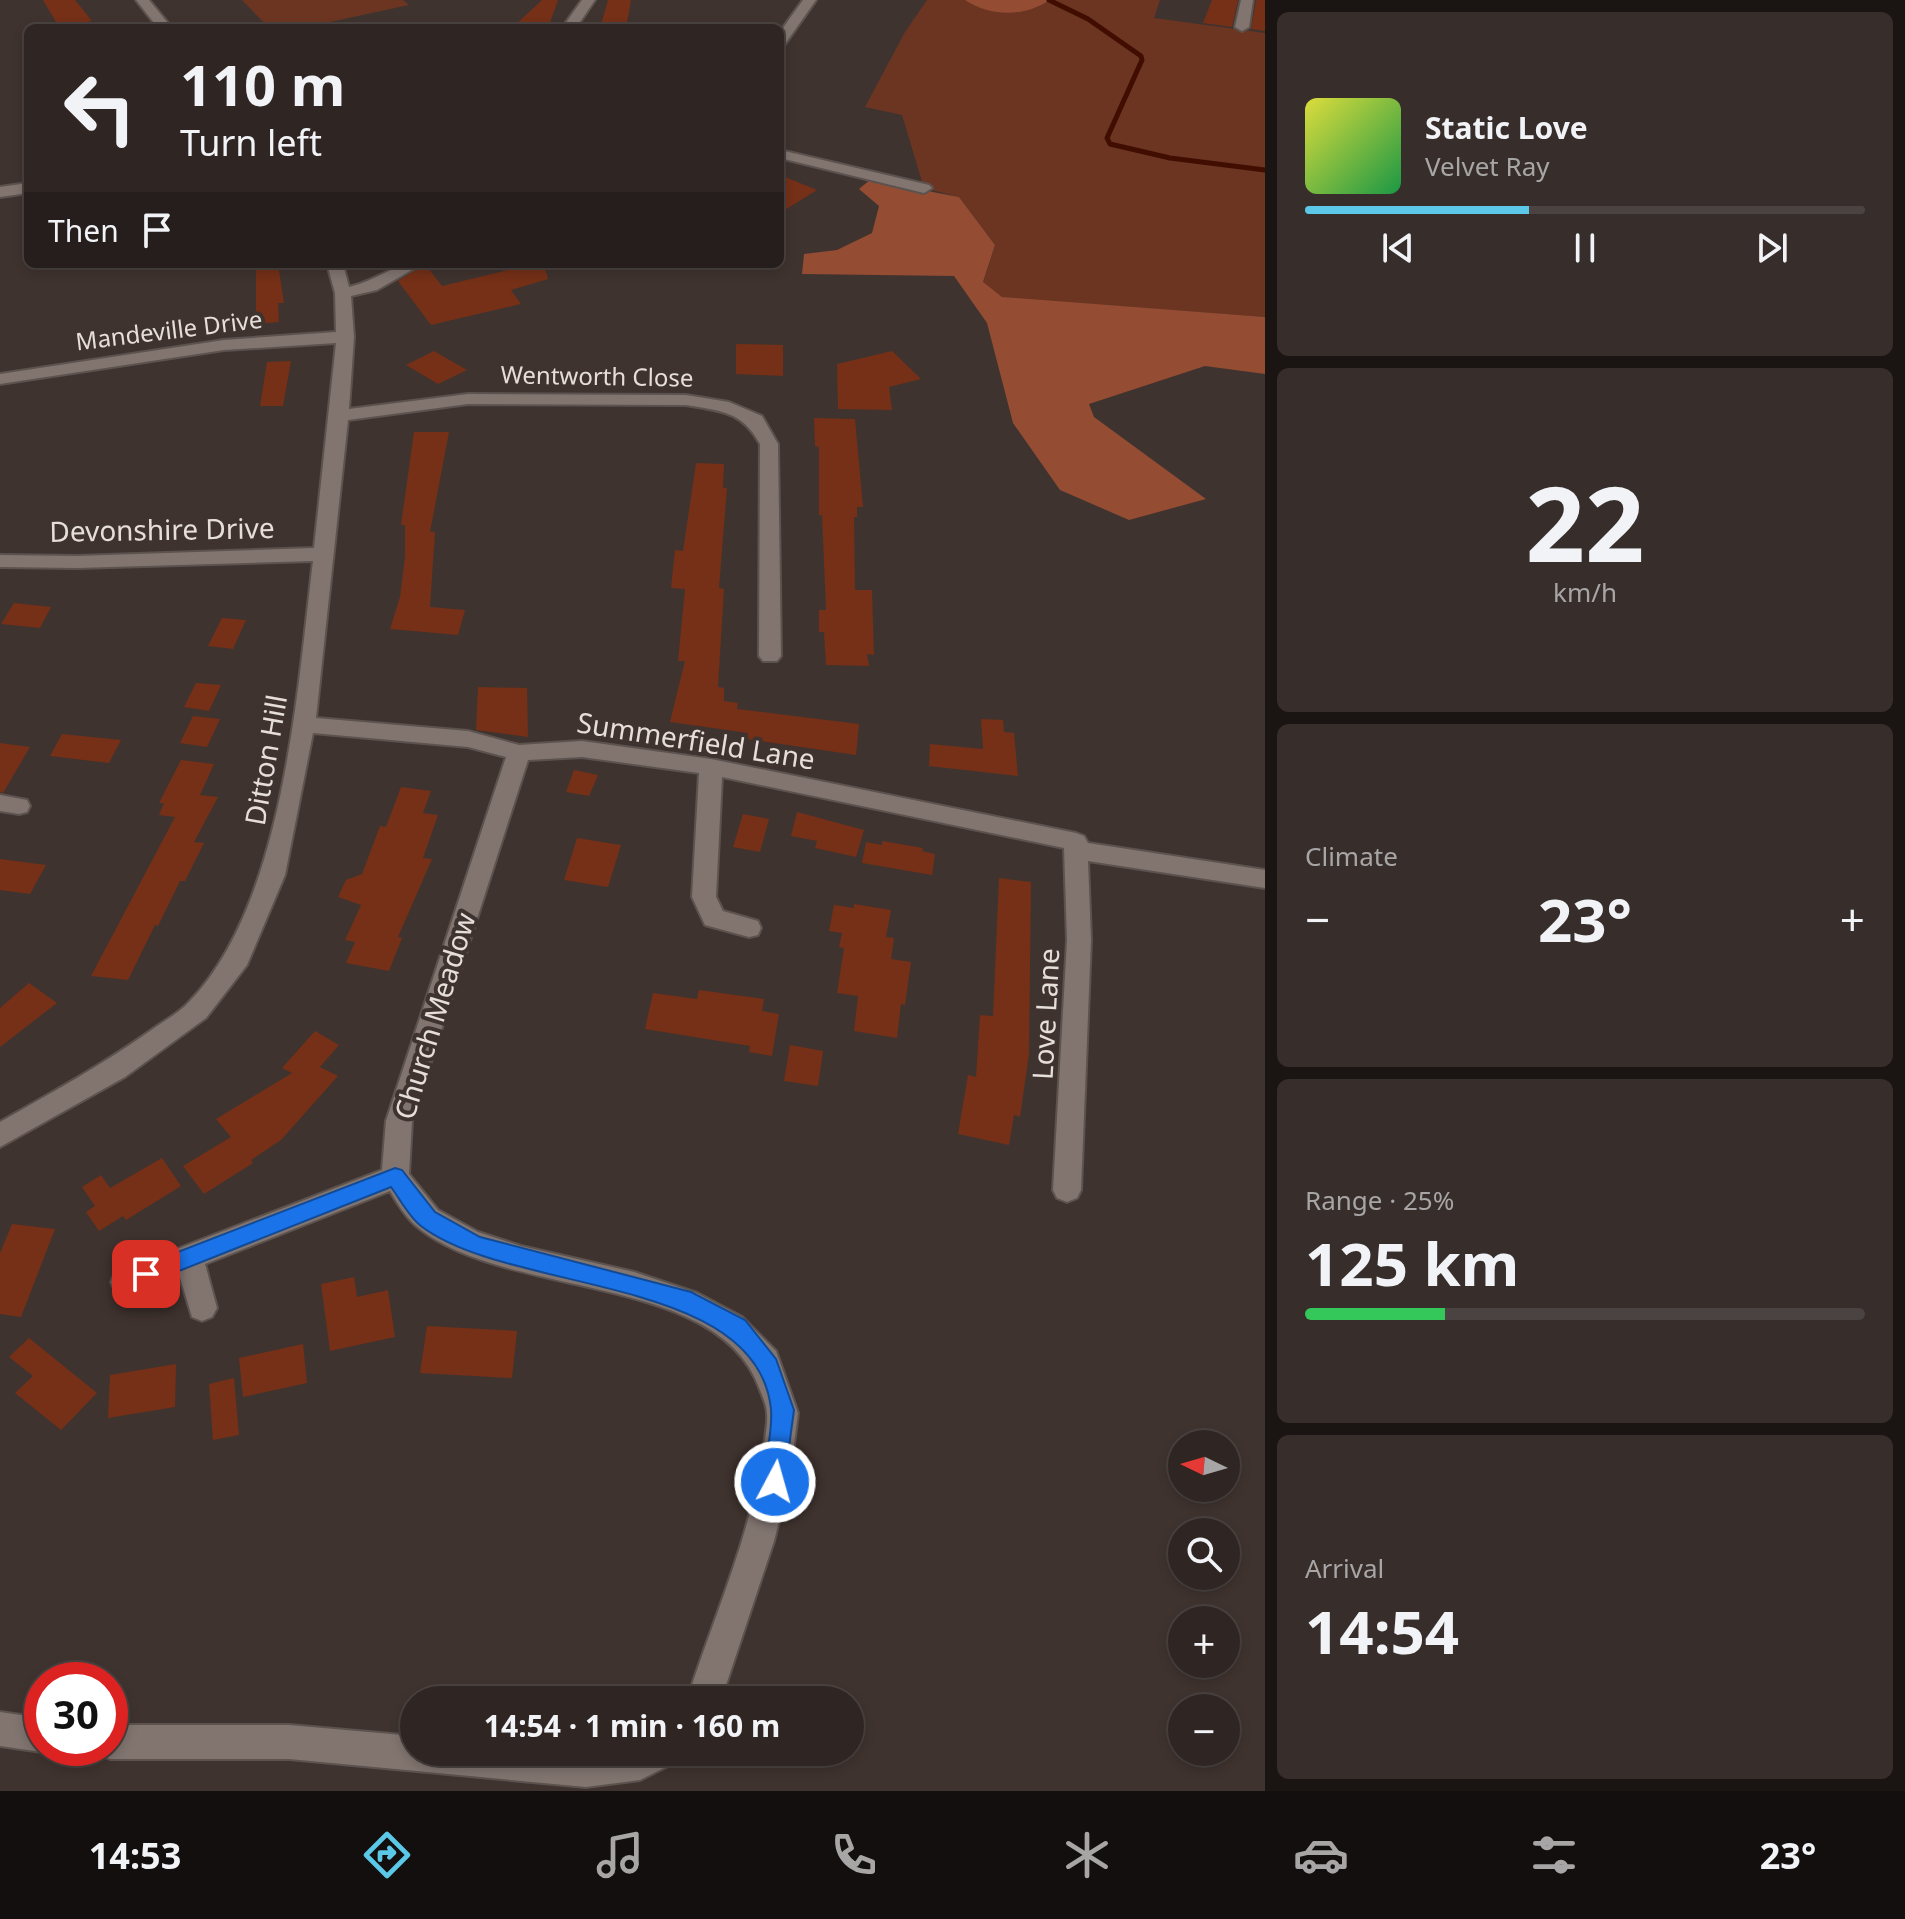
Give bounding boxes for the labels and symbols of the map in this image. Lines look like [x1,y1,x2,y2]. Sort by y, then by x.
street label: Mandeville Drive [74,302,264,357]
street label: Wentworth Close [500,357,694,394]
street label: Devonshire Drive [49,508,275,550]
street label: Ditton Hill [235,692,295,828]
street label: Summerfield Lane [575,702,818,778]
street label: Church Meadow [385,908,483,1124]
street label: Love Lane [1023,947,1067,1081]
pin [112,1240,180,1308]
north arrow [1168,1430,1240,1502]
position arrow [733,1440,817,1524]
speed limit sign: 30 [24,1662,128,1766]

